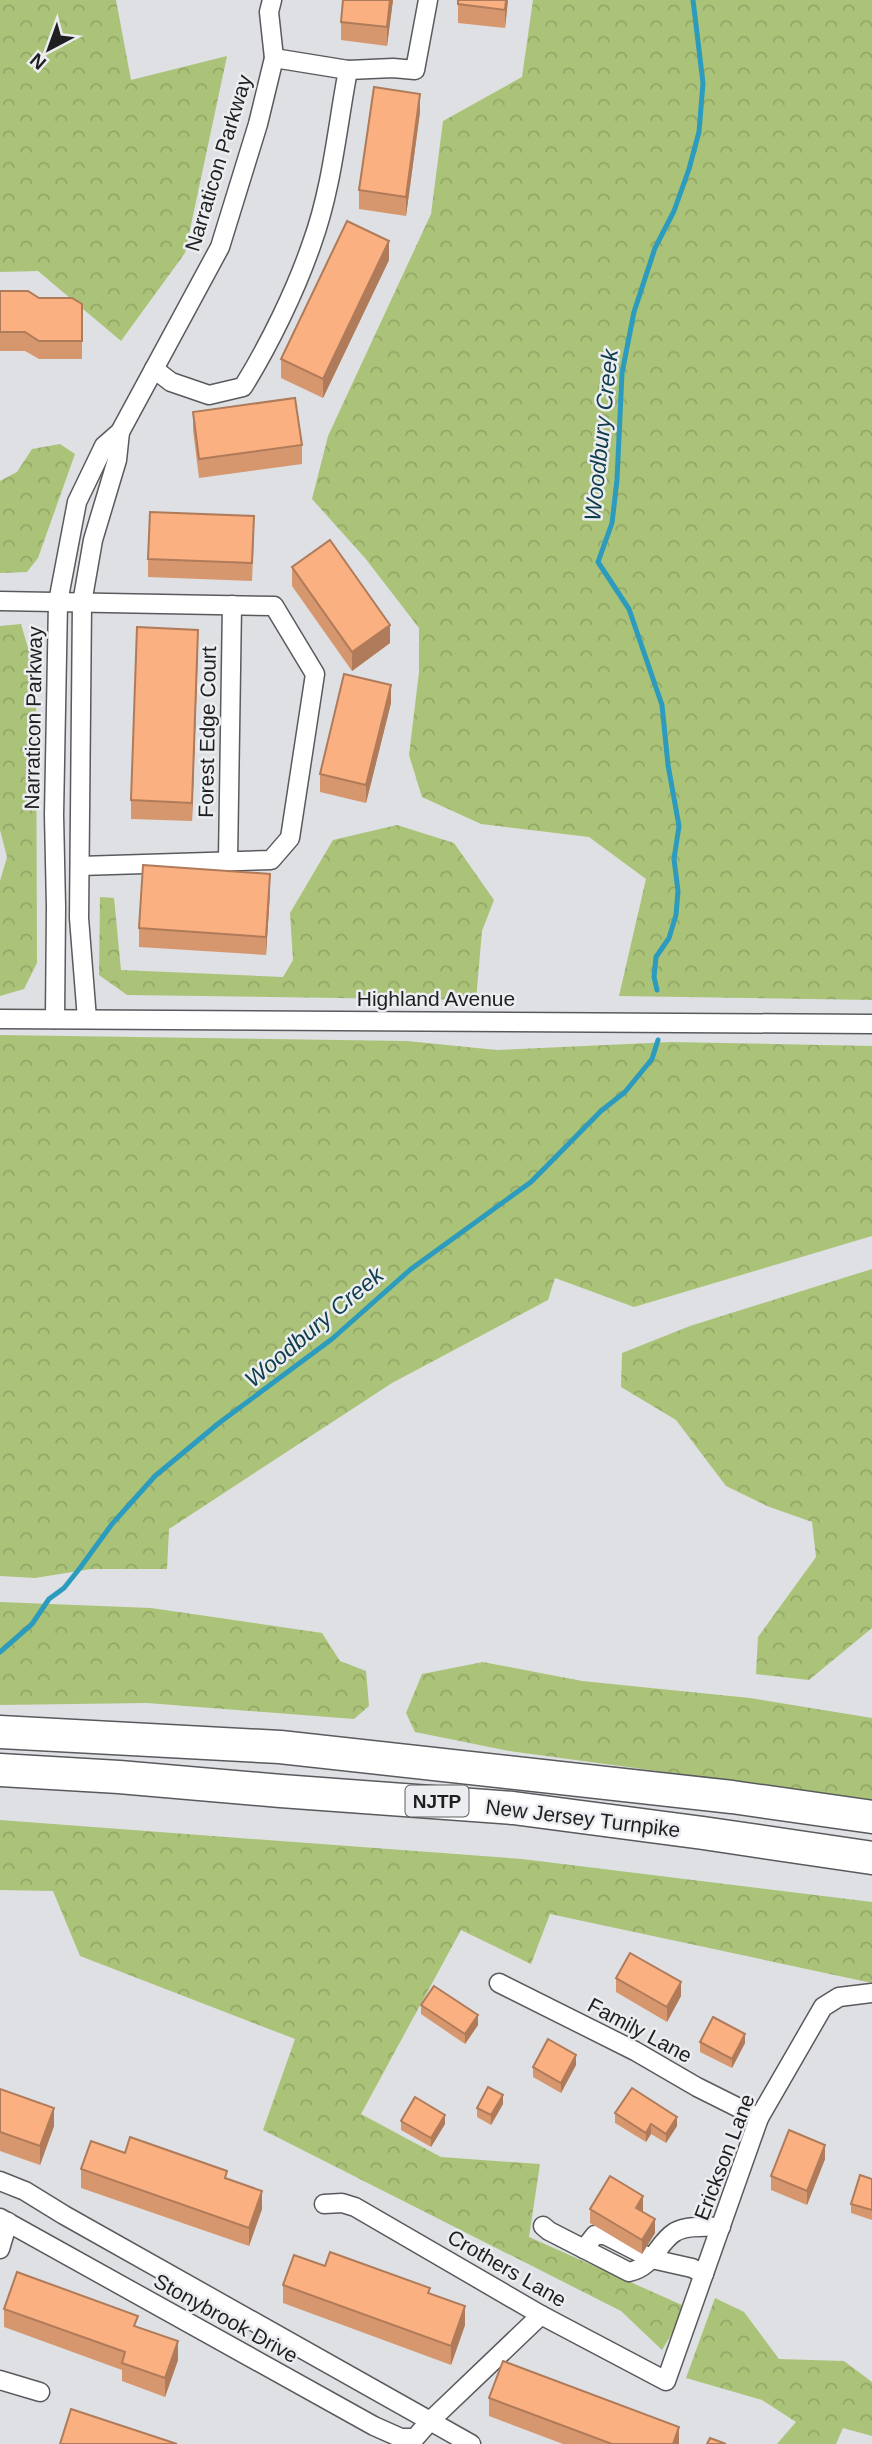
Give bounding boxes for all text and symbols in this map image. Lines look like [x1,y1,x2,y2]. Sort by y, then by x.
north arrow [14,14,84,84]
text: N [26,49,50,74]
street label: Narraticon Parkway [180,72,256,254]
water label: Woodbury Creek [579,346,623,522]
street label: Narraticon Parkway [20,626,46,810]
street label: Forest Edge Court [194,646,220,818]
street label: Highland Avenue [357,987,515,1010]
water label: Woodbury Creek [240,1261,390,1392]
road number: NJTP [406,1786,468,1816]
street label: New Jersey Turnpike [484,1795,682,1841]
street label: Family Lane [584,1993,696,2067]
street label: Erickson Lane [689,2091,759,2223]
street label: Crothers Lane [444,2225,570,2311]
street label: Stonybrook Drive [150,2269,302,2367]

